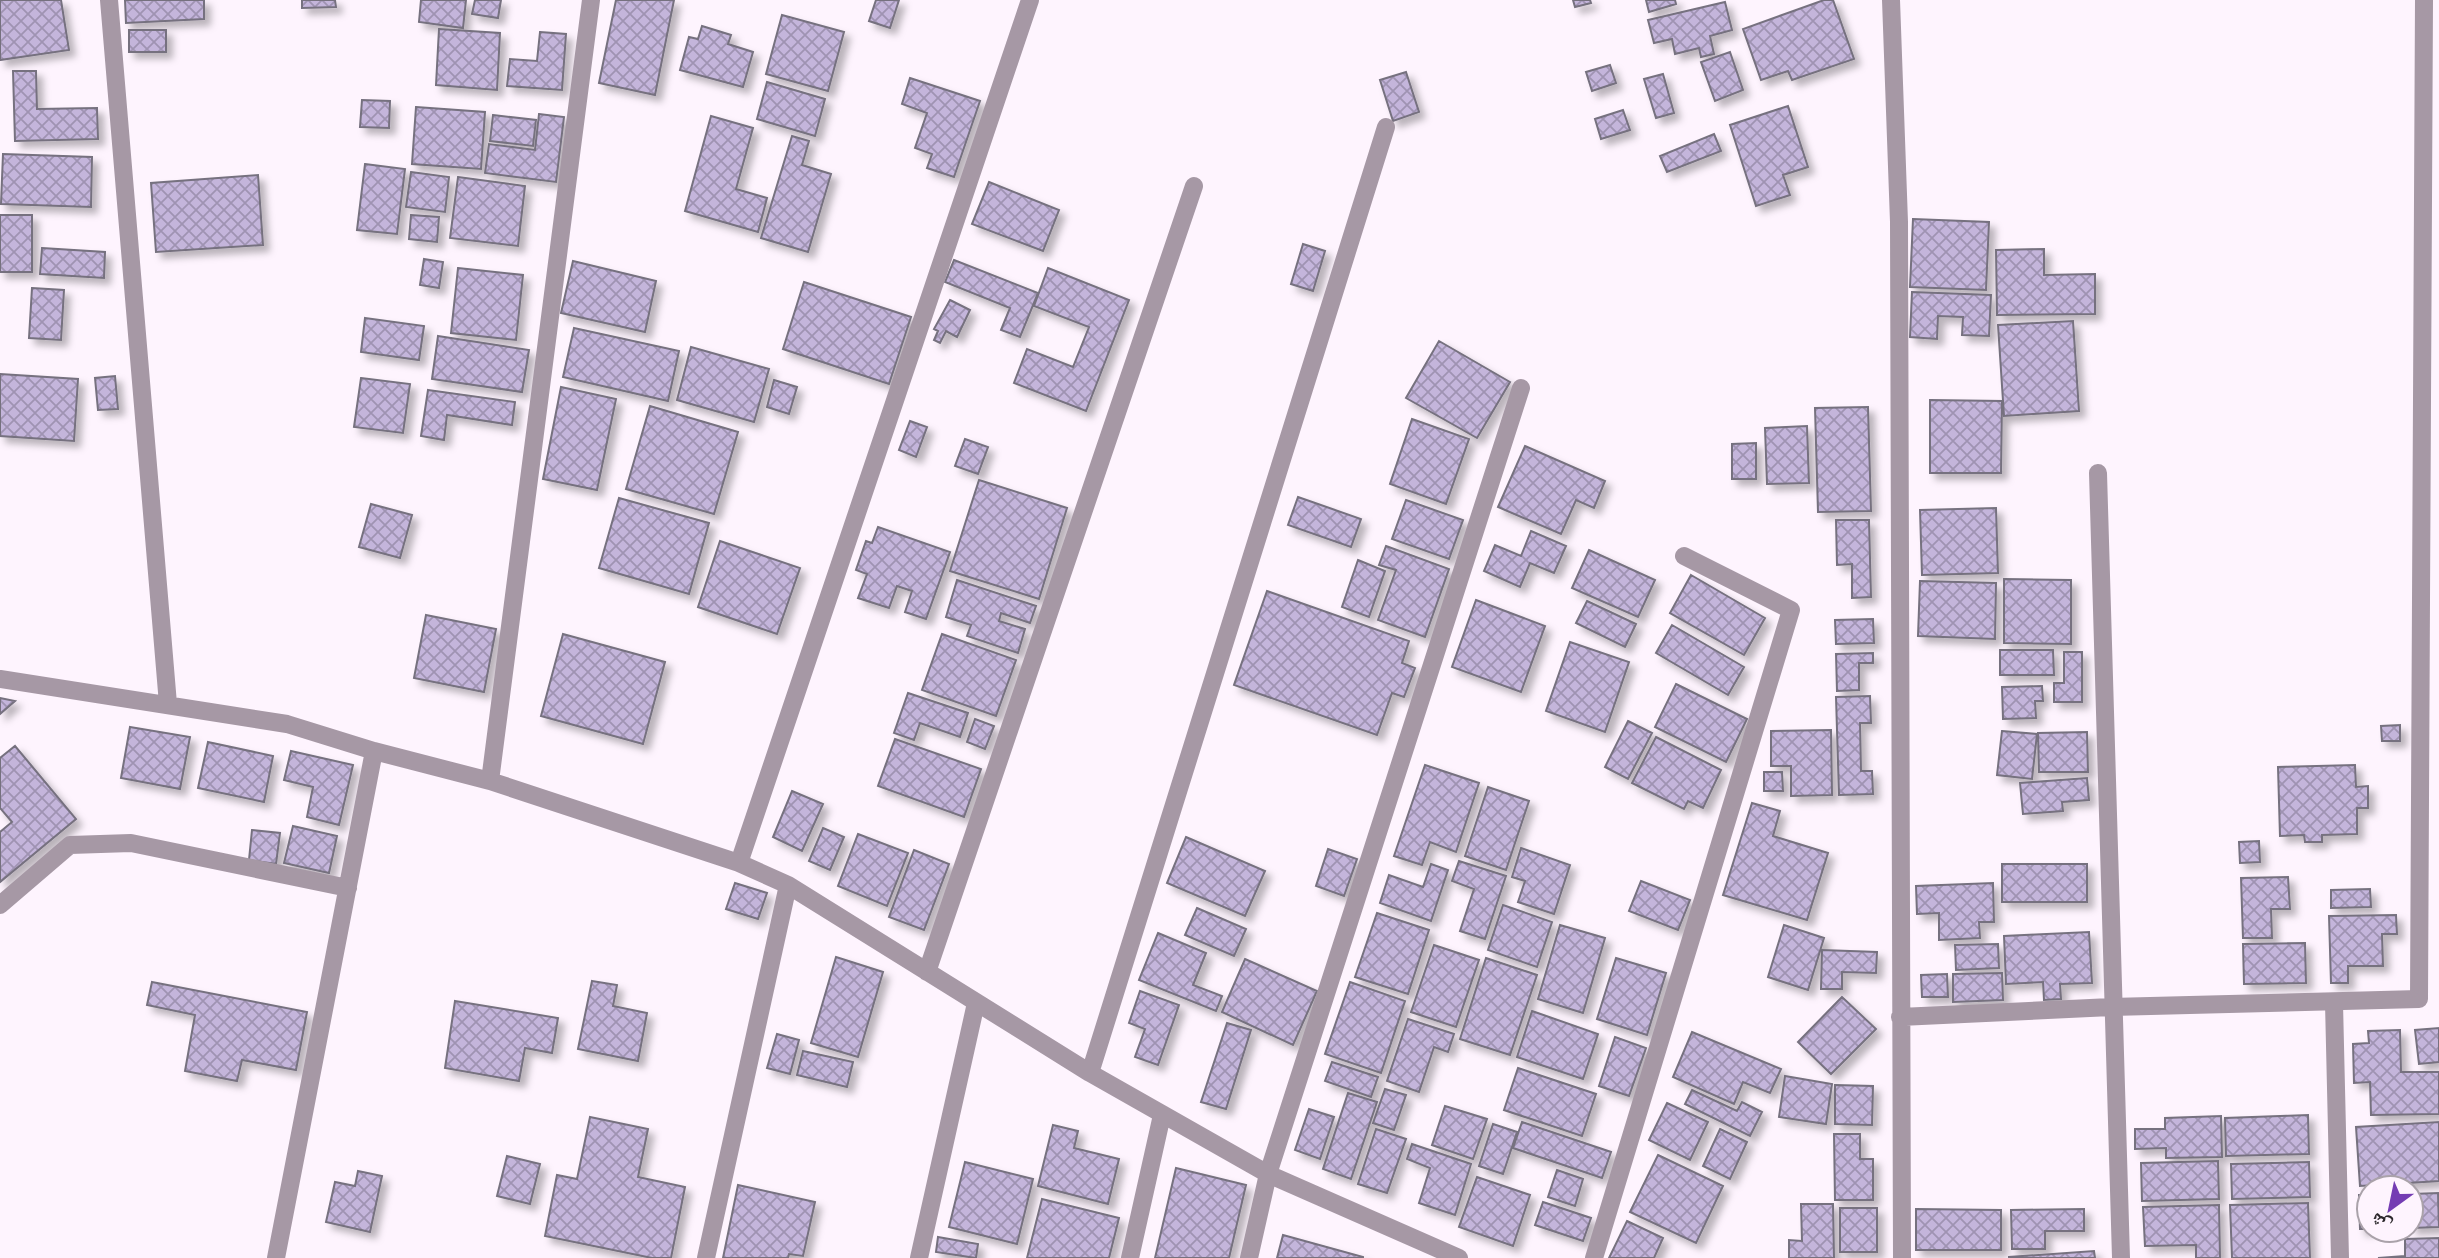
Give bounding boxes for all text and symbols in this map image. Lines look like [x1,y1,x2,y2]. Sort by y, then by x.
north arrow [2355,1174,2425,1244]
text: ش [2367,1208,2396,1237]

